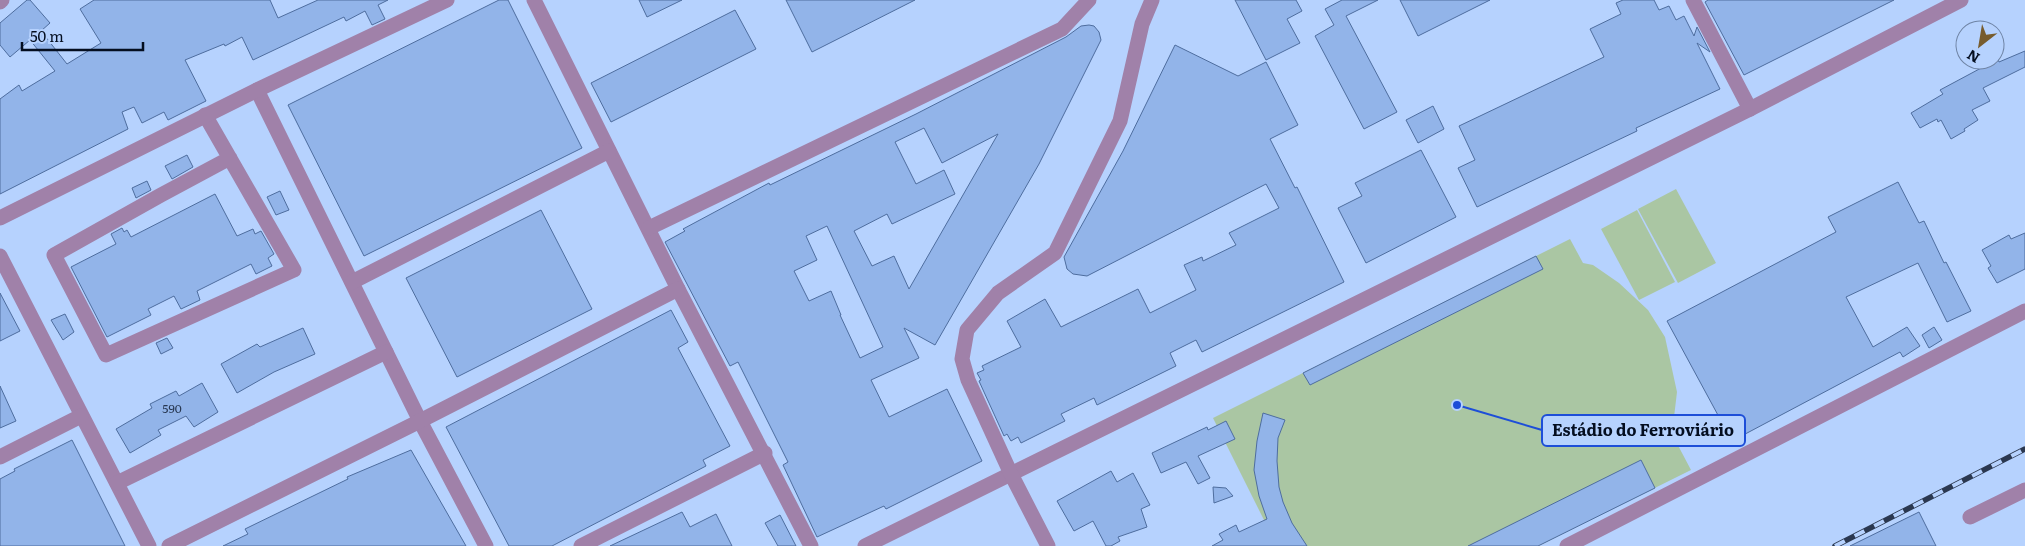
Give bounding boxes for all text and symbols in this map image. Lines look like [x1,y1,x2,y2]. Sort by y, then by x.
scale bar [22,20,144,52]
north arrow [1955,20,2005,70]
text: 50 m [30,24,64,47]
text: N [1962,45,1983,69]
house number: 590 [162,399,182,417]
callout: Estádio do Ferroviário [1542,415,1745,446]
text: Estádio do Ferroviário [1552,417,1734,441]

